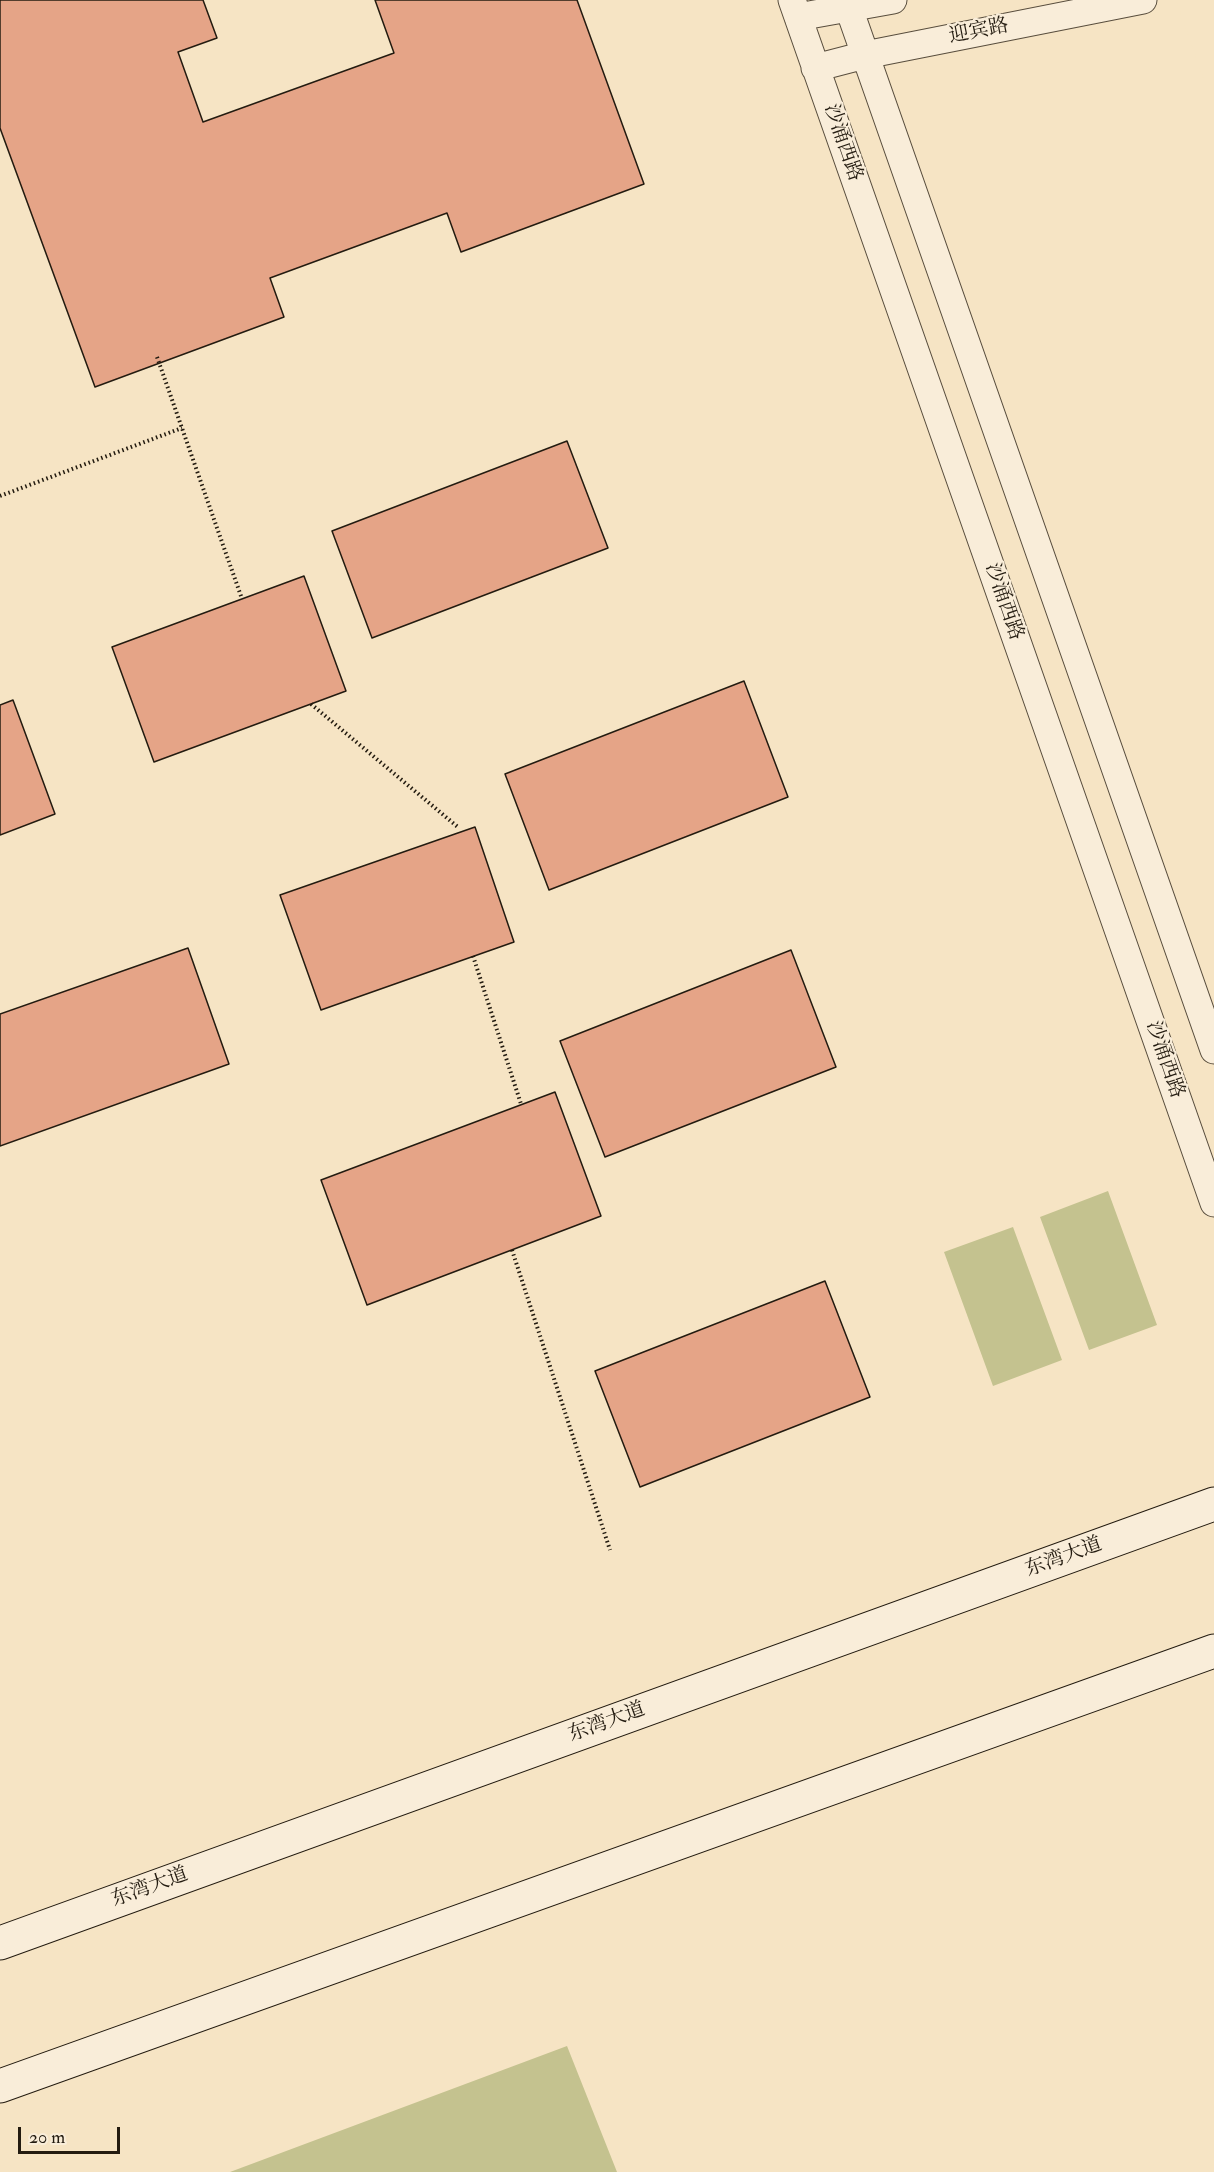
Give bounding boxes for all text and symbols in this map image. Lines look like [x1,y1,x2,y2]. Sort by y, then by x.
street label: 迎宾路 [947,14,1011,50]
street label: 沙涌西路 [818,101,866,185]
street label: 沙涌西路 [979,560,1027,644]
street label: 沙涌西路 [1140,1018,1188,1102]
street label: 东湾大道 [1022,1533,1106,1583]
street label: 东湾大道 [565,1698,649,1748]
street label: 东湾大道 [108,1863,192,1913]
scale bar [21,2115,123,2153]
text: 20 m [29,2126,65,2149]

